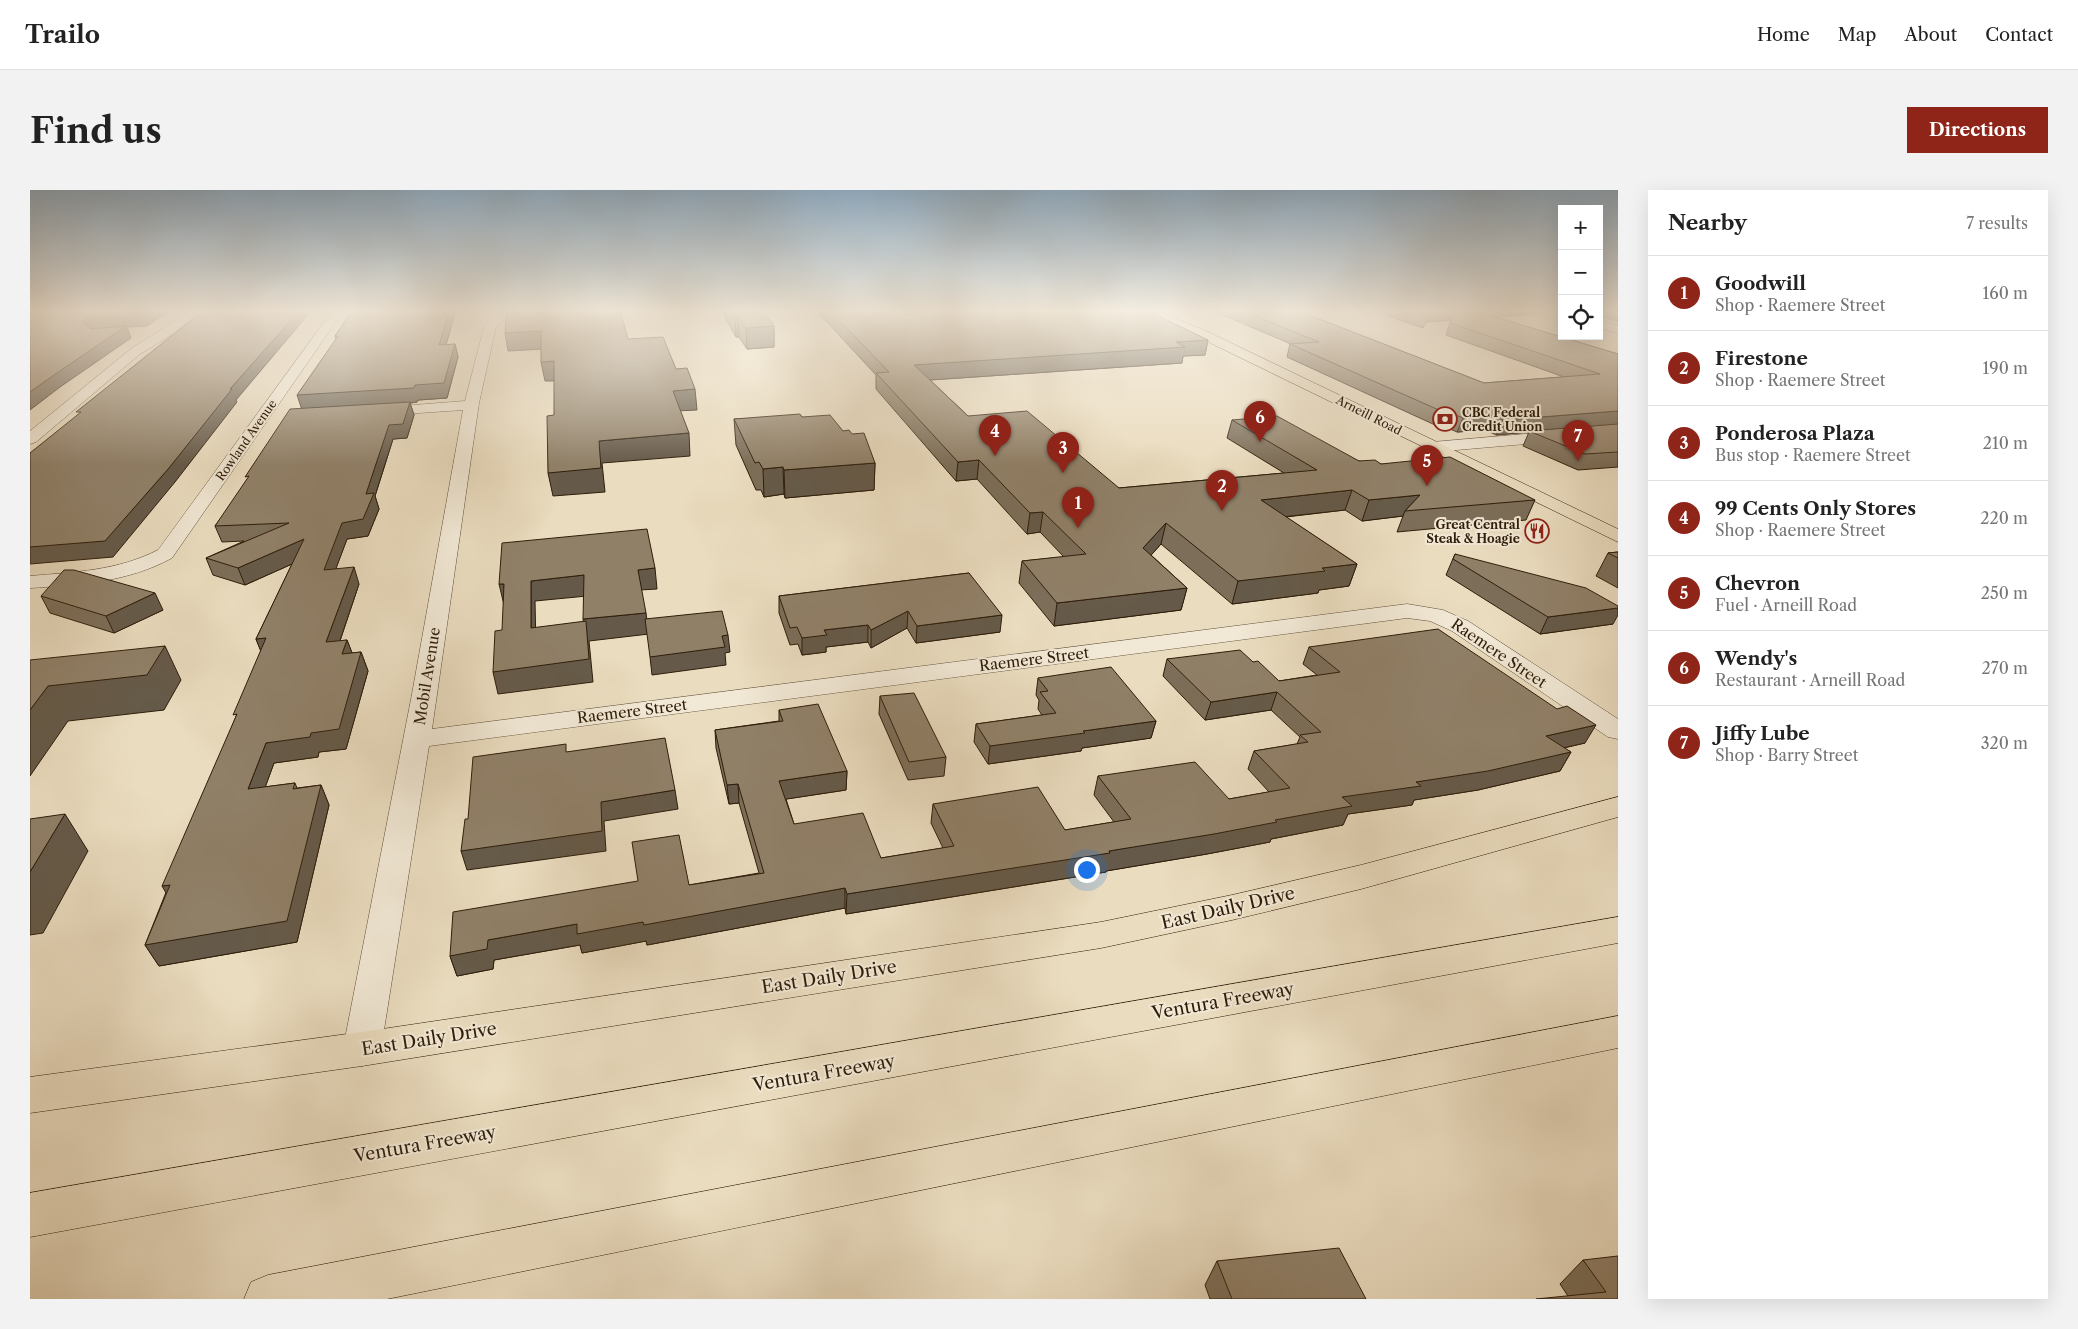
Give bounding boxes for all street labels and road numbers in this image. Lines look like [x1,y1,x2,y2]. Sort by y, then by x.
street label: Arneill Road [1333,392,1405,438]
street label: Rowland Avenue [212,396,280,483]
street label: Raemere Street [1448,614,1551,692]
street label: Mobil Avenue [410,626,444,726]
street label: Raemere Street [978,643,1091,675]
street label: Raemere Street [576,695,689,727]
street label: East Daily Drive [1159,882,1297,934]
street label: East Daily Drive [760,955,898,999]
street label: Ventura Freeway [1149,977,1297,1025]
street label: East Daily Drive [360,1017,498,1061]
street label: Ventura Freeway [750,1049,898,1097]
street label: Ventura Freeway [351,1120,499,1168]

